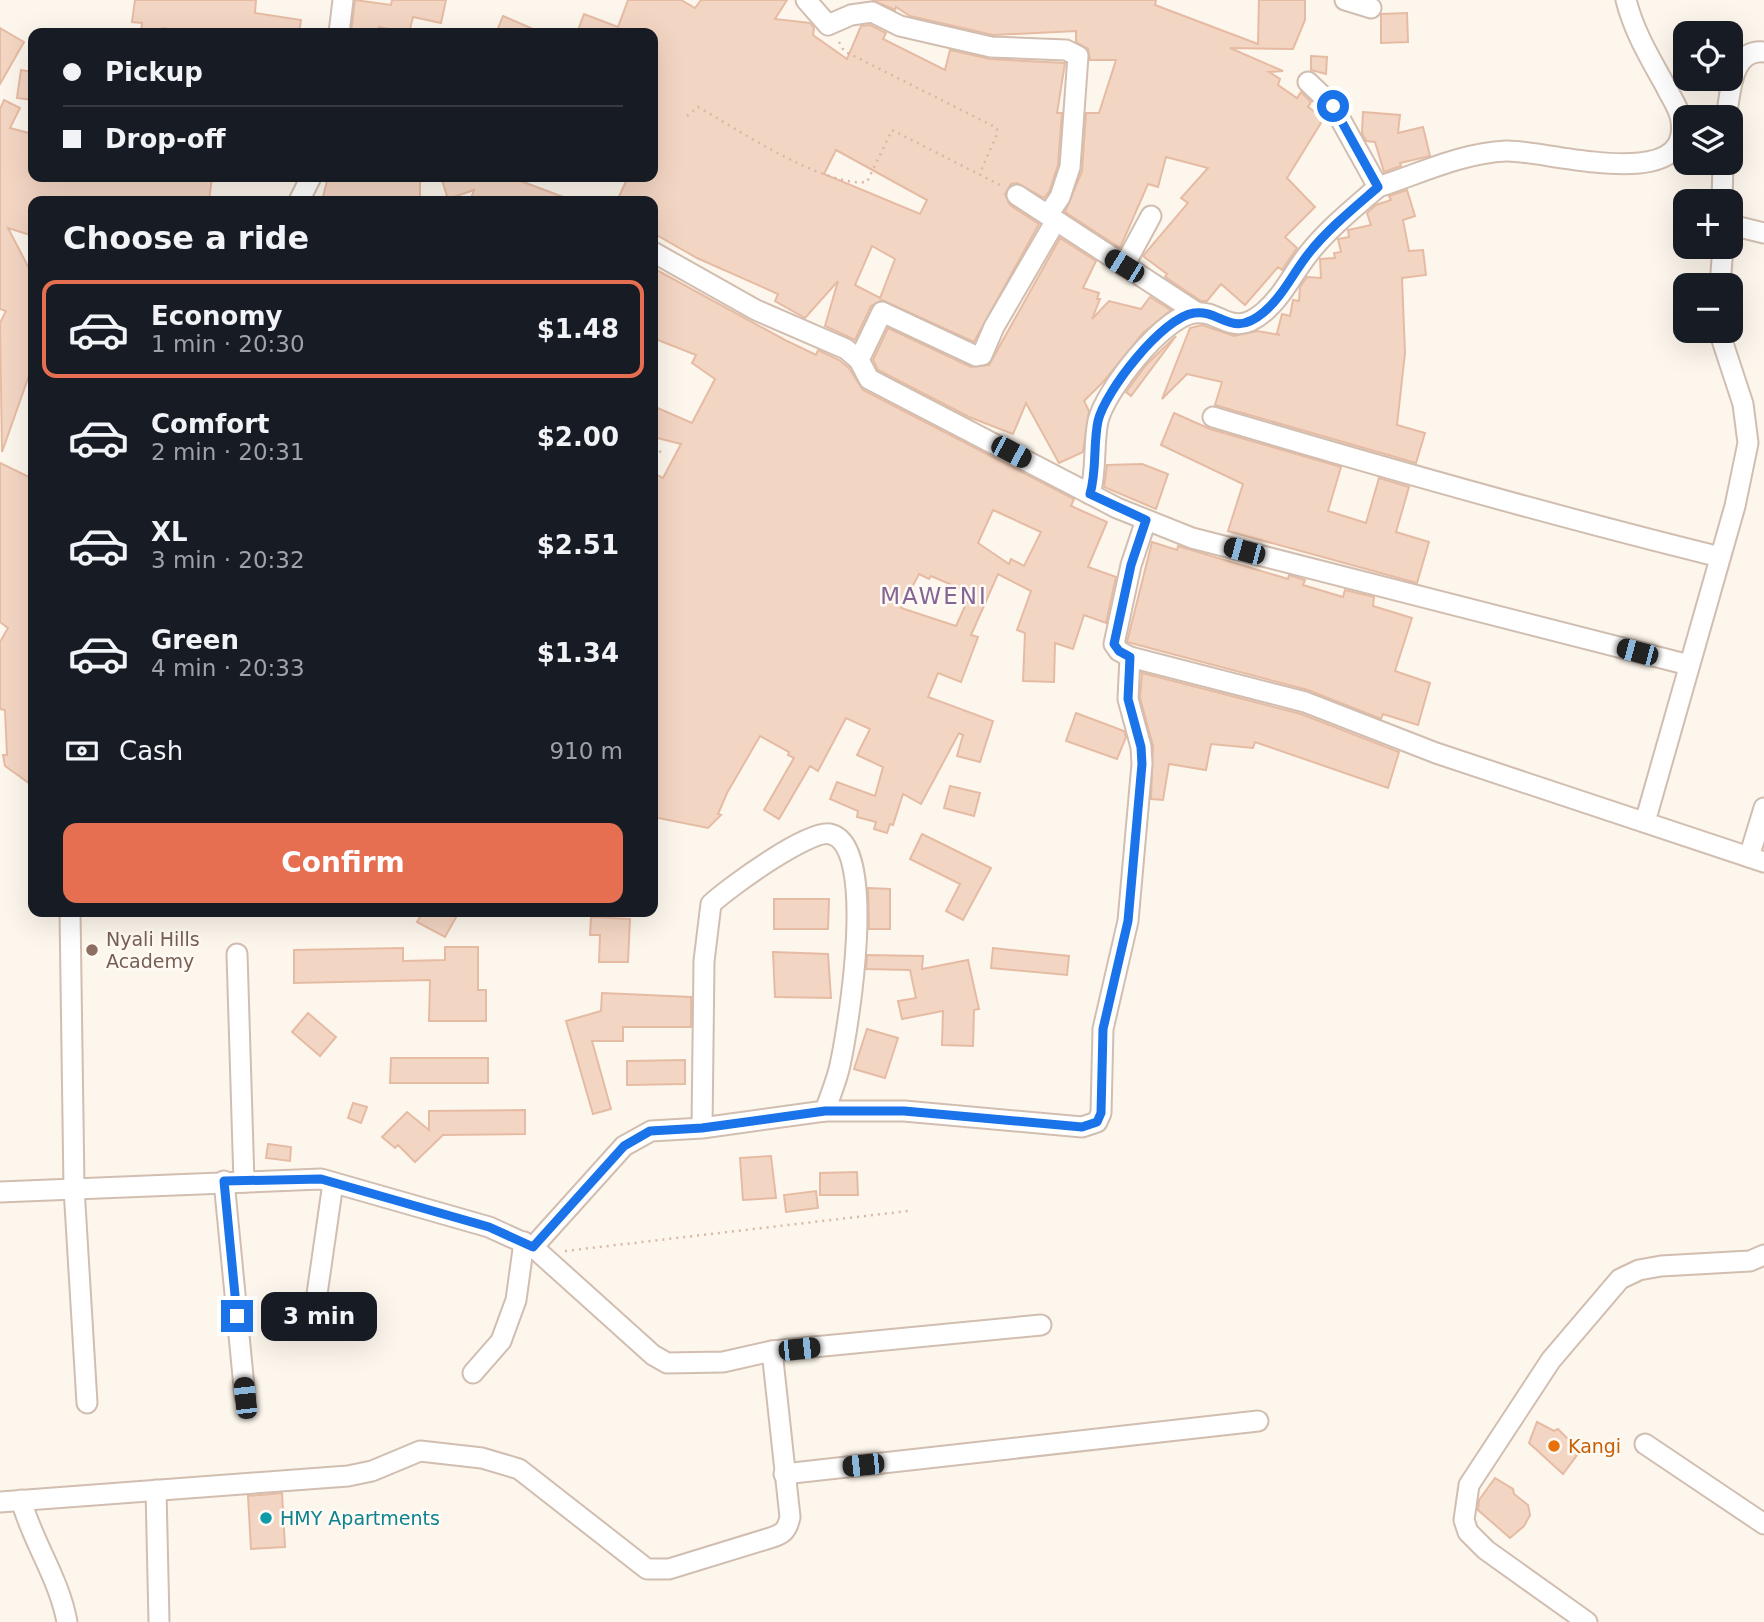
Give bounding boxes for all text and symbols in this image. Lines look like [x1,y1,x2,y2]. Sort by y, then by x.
map controls [1673,21,1743,343]
button: locate [1673,21,1743,91]
text: Pickup [105,57,203,87]
route start [1317,90,1349,122]
button: layers [1673,105,1743,175]
text: Drop-off [105,124,226,154]
button: + [1673,189,1743,259]
text: Choose a ride [63,219,309,257]
car [1101,246,1148,286]
button: − [1673,273,1743,343]
icon: car [67,298,130,361]
text: Economy [151,301,282,331]
text: $1.48 [537,314,619,344]
text: 1 min · 20:30 [151,331,305,357]
icon: car [67,406,130,469]
text: Comfort [151,409,269,439]
text: $2.00 [537,422,619,452]
car [988,433,1035,471]
text: 2 min · 20:31 [151,439,305,465]
icon: car [67,514,130,577]
text: XL [151,517,188,547]
text: $2.51 [537,530,619,560]
car [1221,535,1268,567]
text: 3 min · 20:32 [151,547,305,573]
district label: MAWENI [880,583,988,609]
icon: car [67,622,130,685]
text: Green [151,625,239,655]
car [1614,636,1661,668]
text: $1.34 [537,638,619,668]
text: 4 min · 20:33 [151,655,305,681]
icon: cash [63,732,101,770]
text: Cash [119,736,183,766]
text: 910 m [549,738,623,764]
button: Confirm [63,823,623,903]
place label: Nyali Hills Academy [106,928,200,972]
marker: Nyali Hills Academy [84,942,100,958]
callout: 3 min [262,1292,377,1340]
route end [221,1300,253,1332]
text: 3 min [283,1303,355,1329]
car [778,1336,821,1362]
car [233,1376,258,1420]
place label: Kangi [1568,1435,1621,1457]
marker: Kangi [1546,1438,1562,1454]
car [842,1452,885,1478]
place label: HMY Apartments [280,1507,440,1529]
marker: HMY Apartments [258,1510,274,1526]

